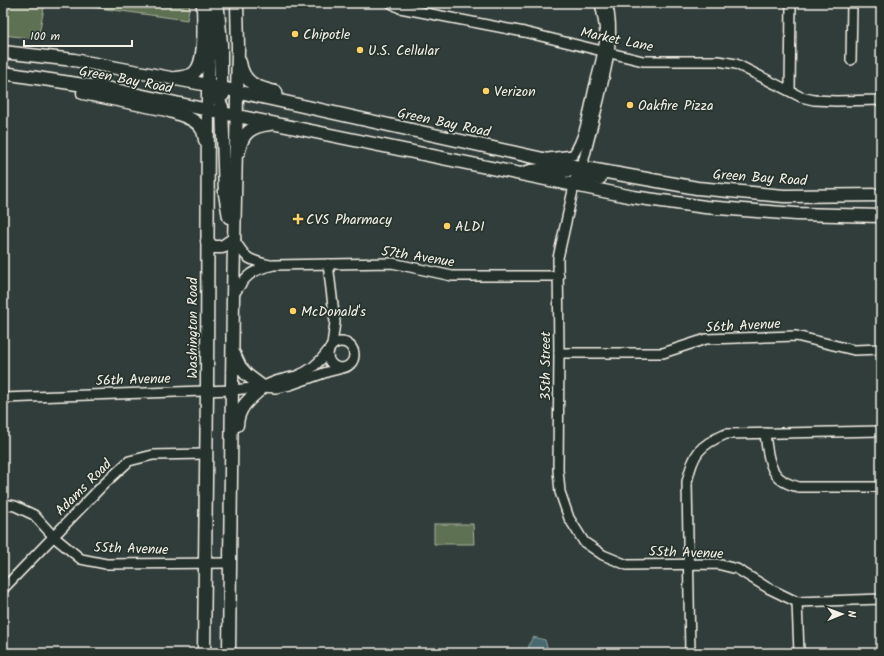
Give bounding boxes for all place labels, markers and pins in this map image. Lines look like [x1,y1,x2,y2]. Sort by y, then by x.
place label: Chipotle [303,24,351,46]
marker: Chipotle [290,29,300,39]
place label: U.S. Cellular [368,40,440,62]
marker: U.S. Cellular [355,45,365,55]
place label: Verizon [494,81,536,103]
marker: Verizon [481,86,491,96]
place label: Oakfire Pizza [638,95,713,117]
marker: Oakfire Pizza [625,100,635,110]
place label: CVS Pharmacy [306,209,392,231]
marker: CVS Pharmacy [293,214,303,224]
place label: ALDI [455,216,485,238]
marker: ALDI [442,221,452,231]
place label: McDonald's [301,301,366,323]
marker: McDonald's [288,306,298,316]

